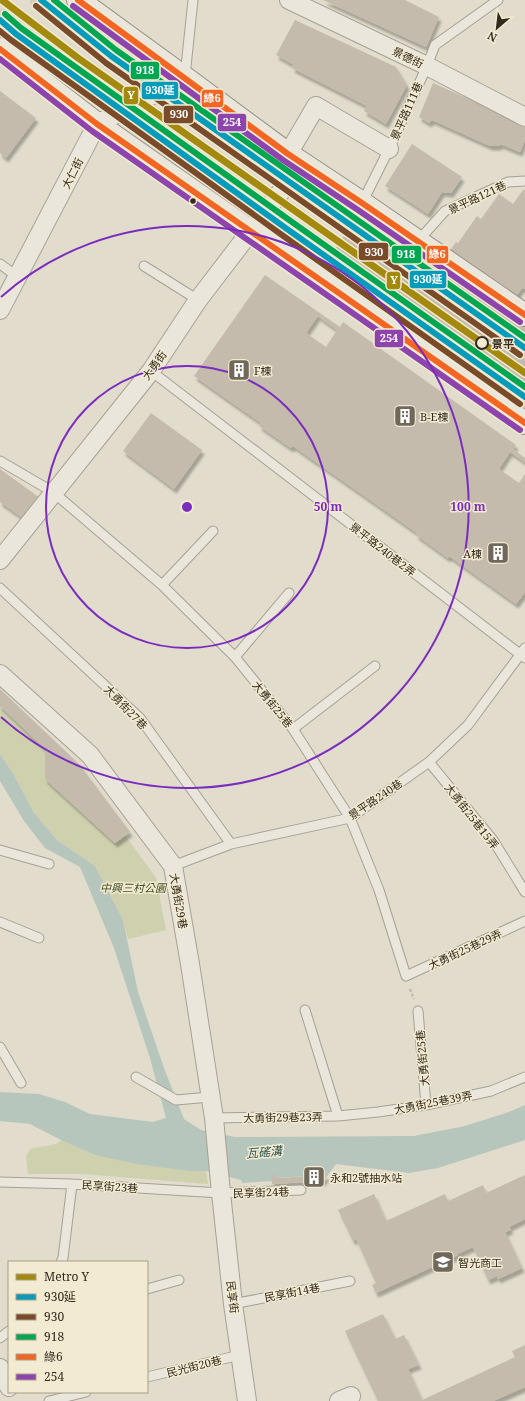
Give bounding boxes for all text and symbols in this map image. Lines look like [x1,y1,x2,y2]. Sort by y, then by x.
north arrow [477,8,517,48]
text: N [484,28,499,46]
street label: 景德街 [390,43,426,71]
line badge: 918 [130,61,160,80]
text: 918 [136,62,154,77]
street label: 景平路111巷 [386,79,426,143]
line badge: 930延 [141,81,179,100]
text: 930延 [145,82,175,97]
line badge: Y [123,86,139,105]
text: Y [127,87,135,102]
line badge: 綠6 [201,89,224,108]
text: 綠6 [203,90,221,105]
line badge: 930 [163,105,194,124]
text: 930 [170,106,188,121]
line badge: 254 [217,113,247,132]
text: 254 [223,114,241,129]
street label: 大仁街 [58,155,86,191]
street label: 景平路121巷 [446,177,508,217]
unlabelled marker [188,196,198,206]
line badge: 930 [358,242,389,261]
text: 930 [365,244,383,259]
line badge: 918 [391,245,422,264]
line badge: 綠6 [426,245,449,264]
text: 918 [397,246,415,261]
text: 綠6 [428,246,446,261]
line badge: 930延 [409,270,447,289]
line badge: Y [386,271,401,290]
text: 930延 [413,271,443,286]
text: Y [390,272,398,287]
line badge: 254 [374,329,404,348]
text: 254 [380,330,398,345]
marker: 景平 [475,336,489,350]
place label: 景平 [492,336,514,351]
street label: 大勇街 [138,347,170,383]
building icon: F棟 [226,357,252,383]
place label: F棟 [254,363,272,378]
building icon: B-E棟 [392,403,418,429]
place label: B-E棟 [420,409,448,424]
text: 50 m [314,498,342,515]
text: 100 m [450,498,486,515]
centre of rings [180,500,194,514]
street label: 景平路240巷2弄 [347,519,419,579]
building icon: A棟 [485,540,511,566]
place label: A棟 [463,546,482,561]
street label: 大勇街25巷 [249,677,297,731]
street label: 大勇街27巷 [101,682,151,732]
street label: 景平路240巷 [345,775,405,823]
street label: 大勇街25巷15弄 [442,780,502,852]
street label: 大勇街29巷 [167,872,191,930]
park label: 中興三村公園 [100,880,168,895]
street label: 大勇街25巷29弄 [426,925,504,973]
street label: 大勇街25巷 [412,1029,432,1087]
street label: 大勇街25巷39弄 [392,1087,474,1117]
street label: 大勇街29巷23弄 [243,1109,323,1125]
water label: 瓦磘溝 [245,1142,285,1162]
building icon: 永和2號抽水站 [301,1164,327,1190]
place label: 永和2號抽水站 [330,1170,402,1185]
street label: 民享街23巷 [81,1177,139,1195]
street label: 民享街24巷 [233,1184,289,1200]
school or university icon: 智光商工 [430,1249,456,1275]
place label: 智光商工 [458,1255,502,1270]
legend [8,1261,148,1393]
text: Metro Y [44,1268,90,1285]
street label: 民享街14巷 [263,1279,321,1305]
street label: 民享街 [224,1280,242,1314]
text: 930延 [44,1288,76,1305]
text: 930 [44,1308,64,1325]
text: 918 [44,1328,64,1345]
text: 綠6 [44,1348,63,1365]
street label: 民光街20巷 [165,1352,223,1380]
text: 254 [44,1368,64,1385]

